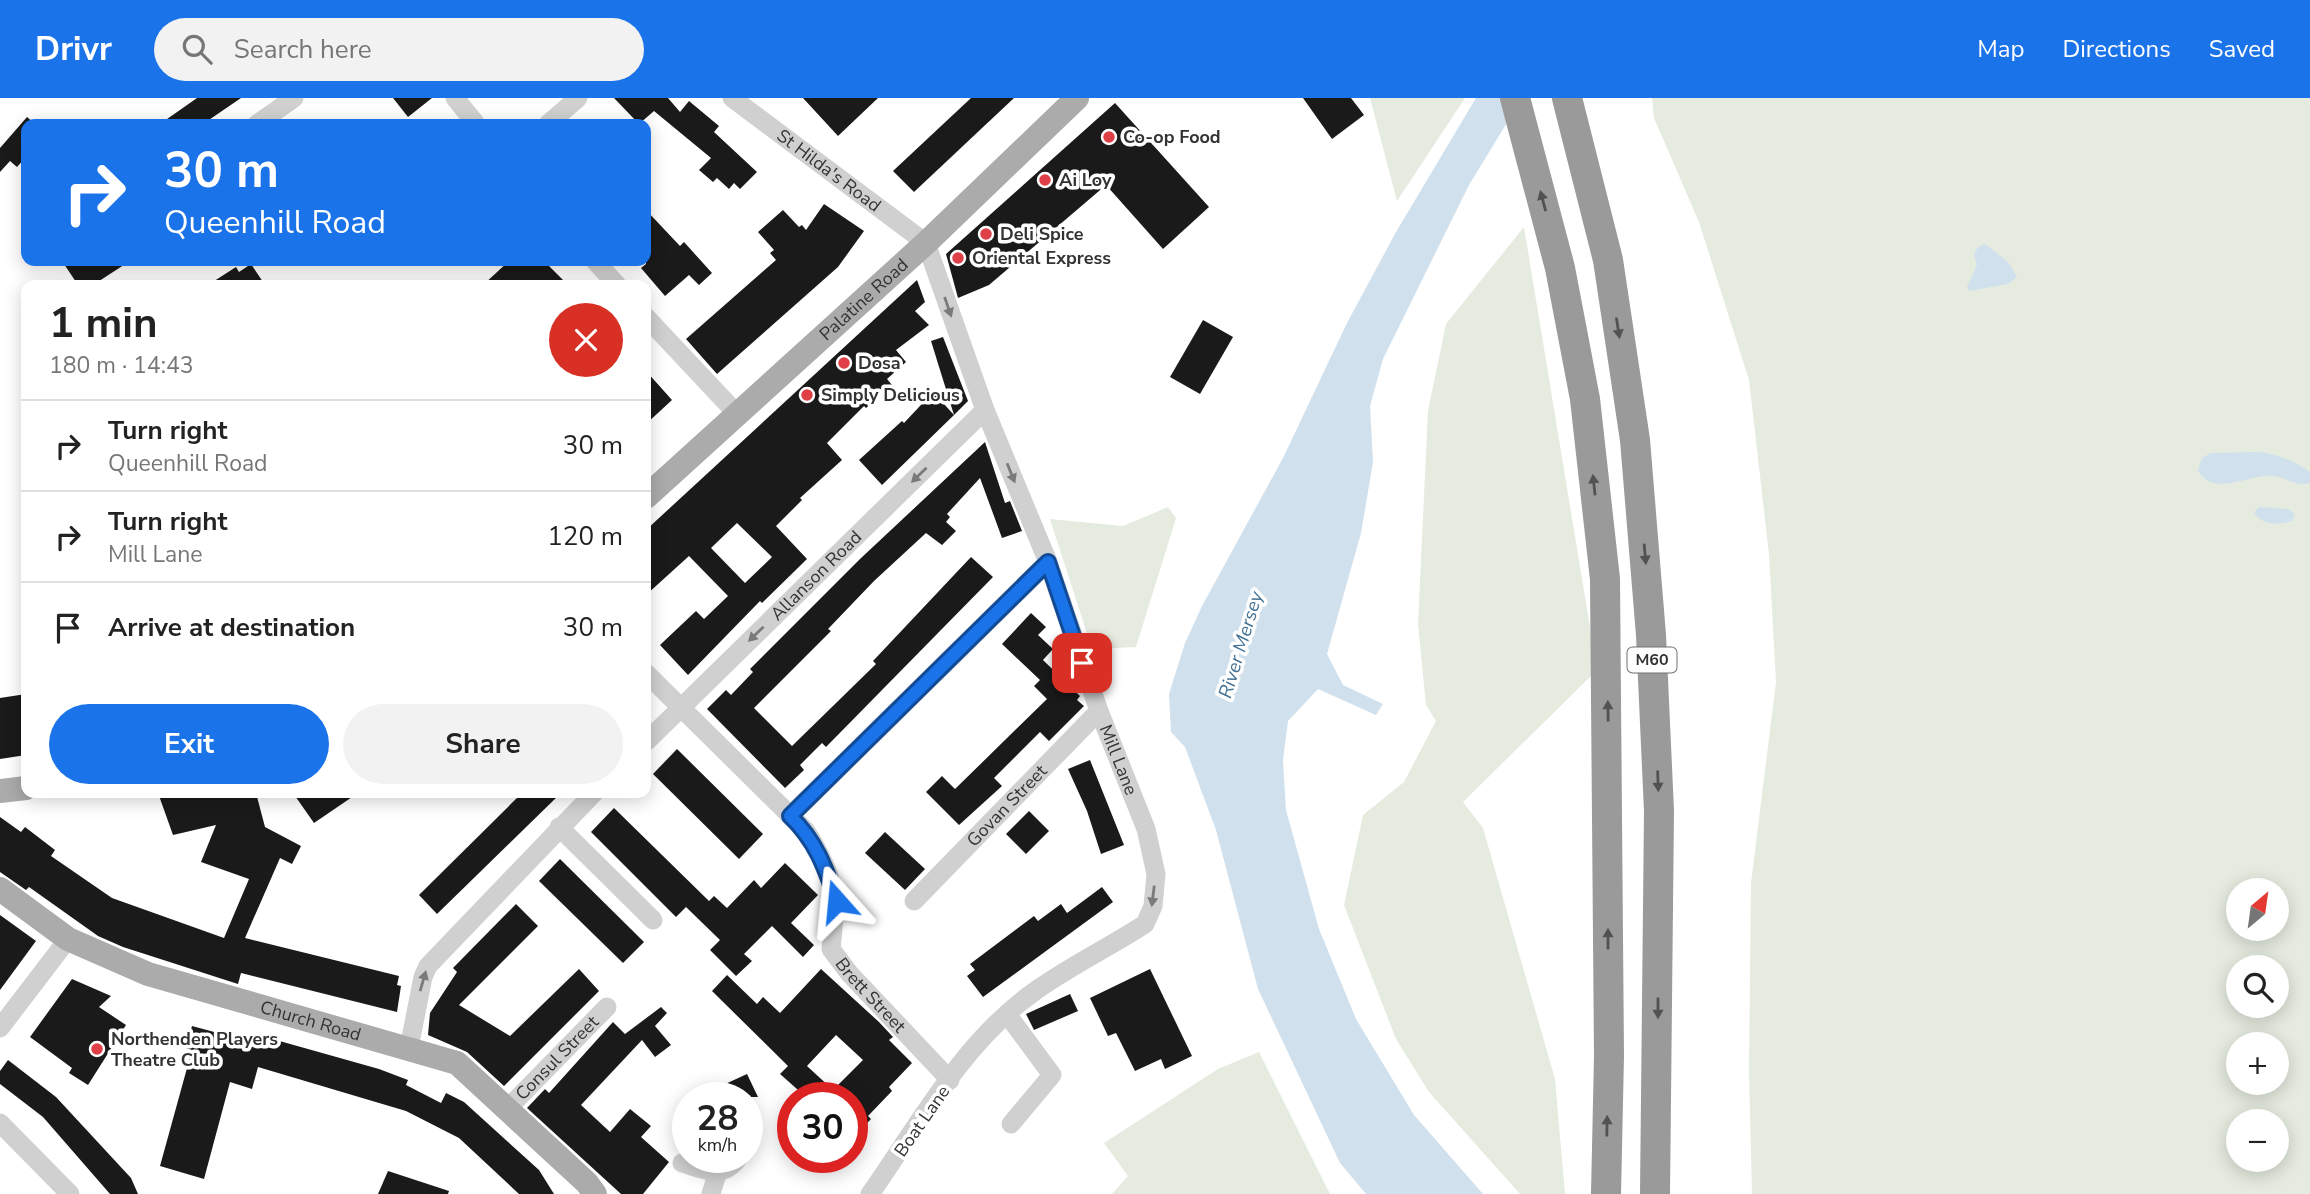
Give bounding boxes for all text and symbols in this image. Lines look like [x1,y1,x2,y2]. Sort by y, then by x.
search box [154,18,644,81]
text: Drivr [35,27,112,72]
icon: search [178,30,216,68]
text: Search here [234,32,372,67]
text: Map [1977,33,2024,65]
text: Directions [2062,33,2171,65]
text: Saved [2209,33,2275,65]
street label: St Hilda's Road [772,124,886,217]
place label: Co-op Food [1123,125,1221,149]
marker: Co-op Food [1101,129,1117,145]
text: 30 m [164,137,279,204]
icon: right [49,147,140,238]
place label: Ai Loy [1059,168,1112,192]
marker: Ai Loy [1037,172,1053,188]
one-way arrow [1537,190,1548,212]
text: Queenhill Road [164,201,386,244]
place label: Deli Spice [1000,222,1084,246]
marker: Deli Spice [978,226,994,242]
place label: Oriental Express [972,246,1111,270]
marker: Oriental Express [950,250,966,266]
street label: Palatine Road [814,253,913,346]
text: 1 min [49,295,158,352]
one-way arrow [943,297,954,318]
button: close [549,303,623,377]
one-way arrow [1613,317,1624,339]
text: 180 m · 14:43 [49,350,194,381]
place label: Dosa [858,351,901,375]
marker: Dosa [836,355,852,371]
place label: Simply Delicious [821,383,960,407]
marker: Simply Delicious [799,387,815,403]
text: Turn right [108,413,227,448]
icon: right [49,427,87,465]
text: 30 m [563,428,623,463]
text: Queenhill Road [108,448,268,479]
one-way arrow [1006,462,1017,483]
one-way arrow [910,466,927,483]
one-way arrow [1589,473,1600,495]
text: Turn right [108,504,227,539]
icon: right [49,518,87,556]
text: 120 m [547,519,623,554]
street label: Allanson Road [765,525,867,626]
text: Mill Lane [108,539,203,570]
one-way arrow [1639,543,1650,565]
water label: River Mersey [1212,587,1270,702]
icon: arrive [49,609,87,647]
text: Arrive at destination [108,610,355,645]
text: 30 m [563,610,623,645]
one-way arrow [748,625,765,641]
pin [1052,633,1112,693]
icon: arrive [1063,644,1101,682]
road number: M60 [1628,648,1676,673]
one-way arrow [1602,700,1613,722]
button: Exit [49,704,329,784]
button: Share [343,704,623,784]
street label: Mill Lane [1094,721,1143,799]
street label: Govan Street [961,759,1053,852]
one-way arrow [1652,770,1663,792]
position arrow [800,864,874,938]
north arrow [2226,878,2289,942]
map controls [2226,878,2289,1172]
one-way arrow [1148,885,1159,907]
one-way arrow [1602,928,1614,950]
street label: Brett Street [830,953,912,1038]
button: search [2226,955,2289,1018]
one-way arrow [419,970,429,991]
street label: Church Road [257,995,364,1047]
one-way arrow [1652,998,1664,1020]
street label: Consul Street [510,1010,604,1106]
place label: Northenden Players Theatre Club [111,1027,278,1072]
button: + [2226,1032,2289,1095]
marker: Northenden Players Theatre Club [89,1041,105,1057]
street label: Boat Lane [889,1081,955,1161]
speed limit sign: 30 [777,1082,868,1173]
text: 28 [696,1095,739,1142]
button: − [2226,1109,2289,1172]
one-way arrow [1602,1115,1613,1137]
text: km/h [698,1133,737,1157]

